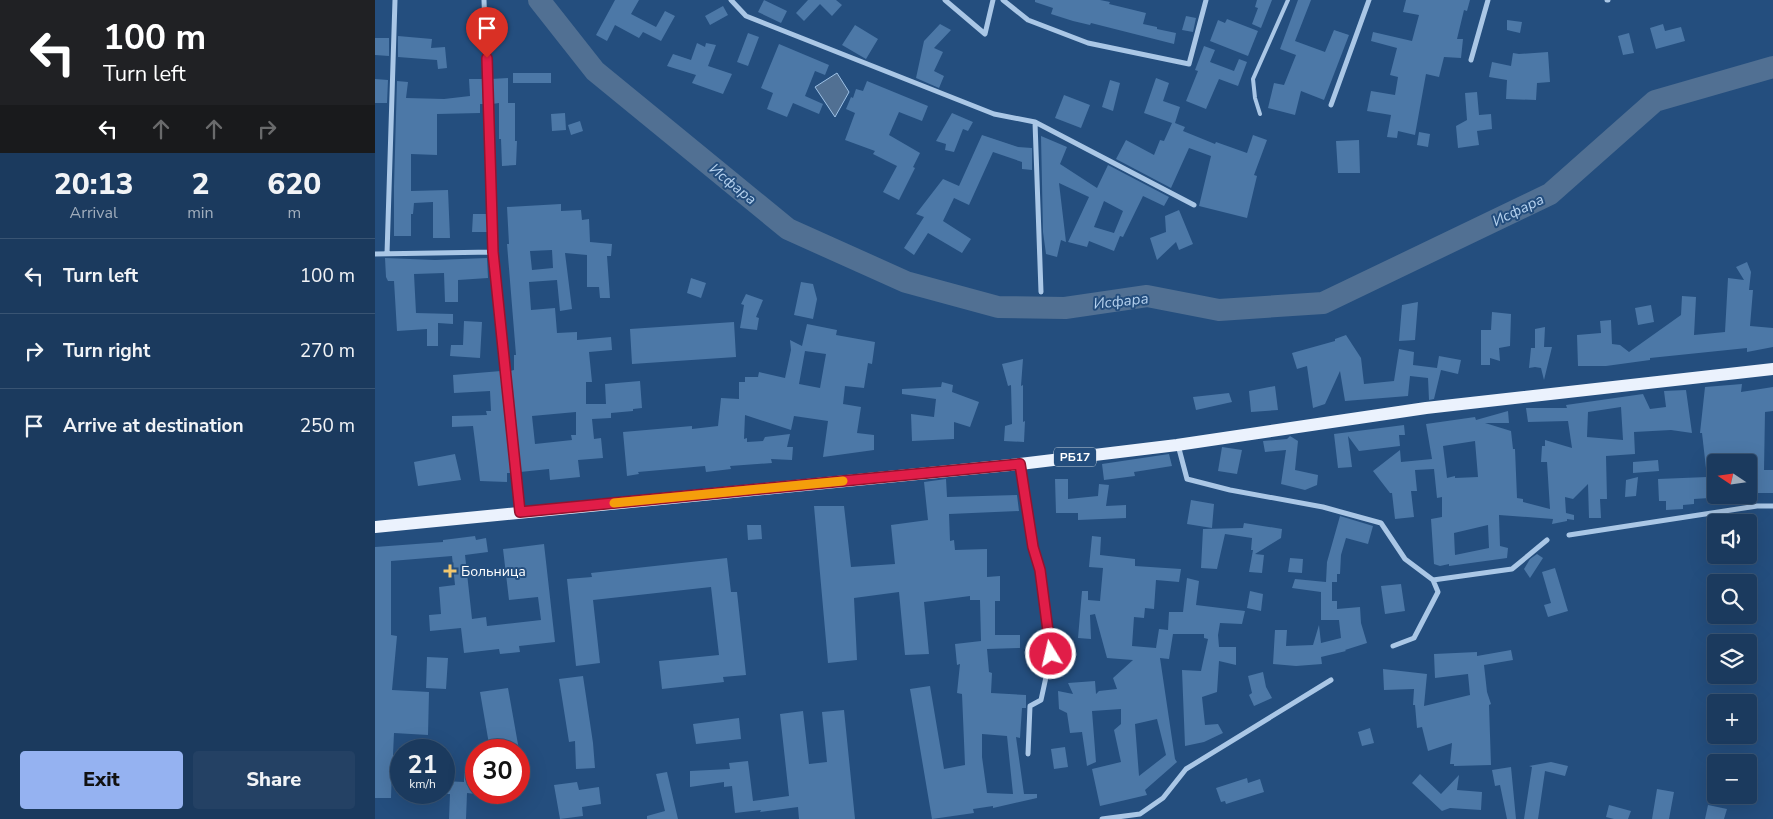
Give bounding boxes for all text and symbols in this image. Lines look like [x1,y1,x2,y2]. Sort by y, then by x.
pin [466,7,508,58]
text: 100 m [103,14,206,61]
icon: arrive [473,14,501,42]
icon: left [20,20,85,85]
text: Turn left [103,59,186,89]
icon: left [94,115,122,143]
icon: ahead [147,115,175,143]
icon: ahead [200,115,228,143]
icon: right [253,115,281,143]
water label: Исфара [705,159,761,209]
text: 20:13 [54,164,133,205]
text: 2 [191,164,209,205]
text: 620 [267,164,321,205]
water label: Исфара [1489,189,1547,231]
text: Arrival [70,202,118,224]
text: min [187,202,214,224]
text: m [287,202,301,224]
icon: left [20,262,48,290]
text: Turn left [63,263,138,289]
text: 100 m [300,263,355,289]
water label: Исфара [1093,288,1149,314]
icon: right [20,337,48,365]
text: Turn right [63,338,150,364]
text: 270 m [300,338,355,364]
icon: arrive [20,412,48,440]
text: Arrive at destination [63,413,244,439]
text: 250 m [300,413,355,439]
road number: РБ17 [1054,448,1096,467]
north arrow [1707,454,1757,504]
map controls [1707,454,1757,804]
button: sound [1707,514,1757,564]
place label: Больница [461,562,526,581]
marker: Больница [443,564,457,578]
button: search [1707,574,1757,624]
position arrow [1024,627,1076,679]
button: layers [1707,634,1757,684]
button: + [1707,694,1757,744]
speed limit sign: 30 [465,739,530,804]
text: 21 [407,748,438,782]
button: Exit [20,751,183,809]
button: Share [193,751,355,809]
button: − [1707,754,1757,804]
text: km/h [409,776,436,792]

